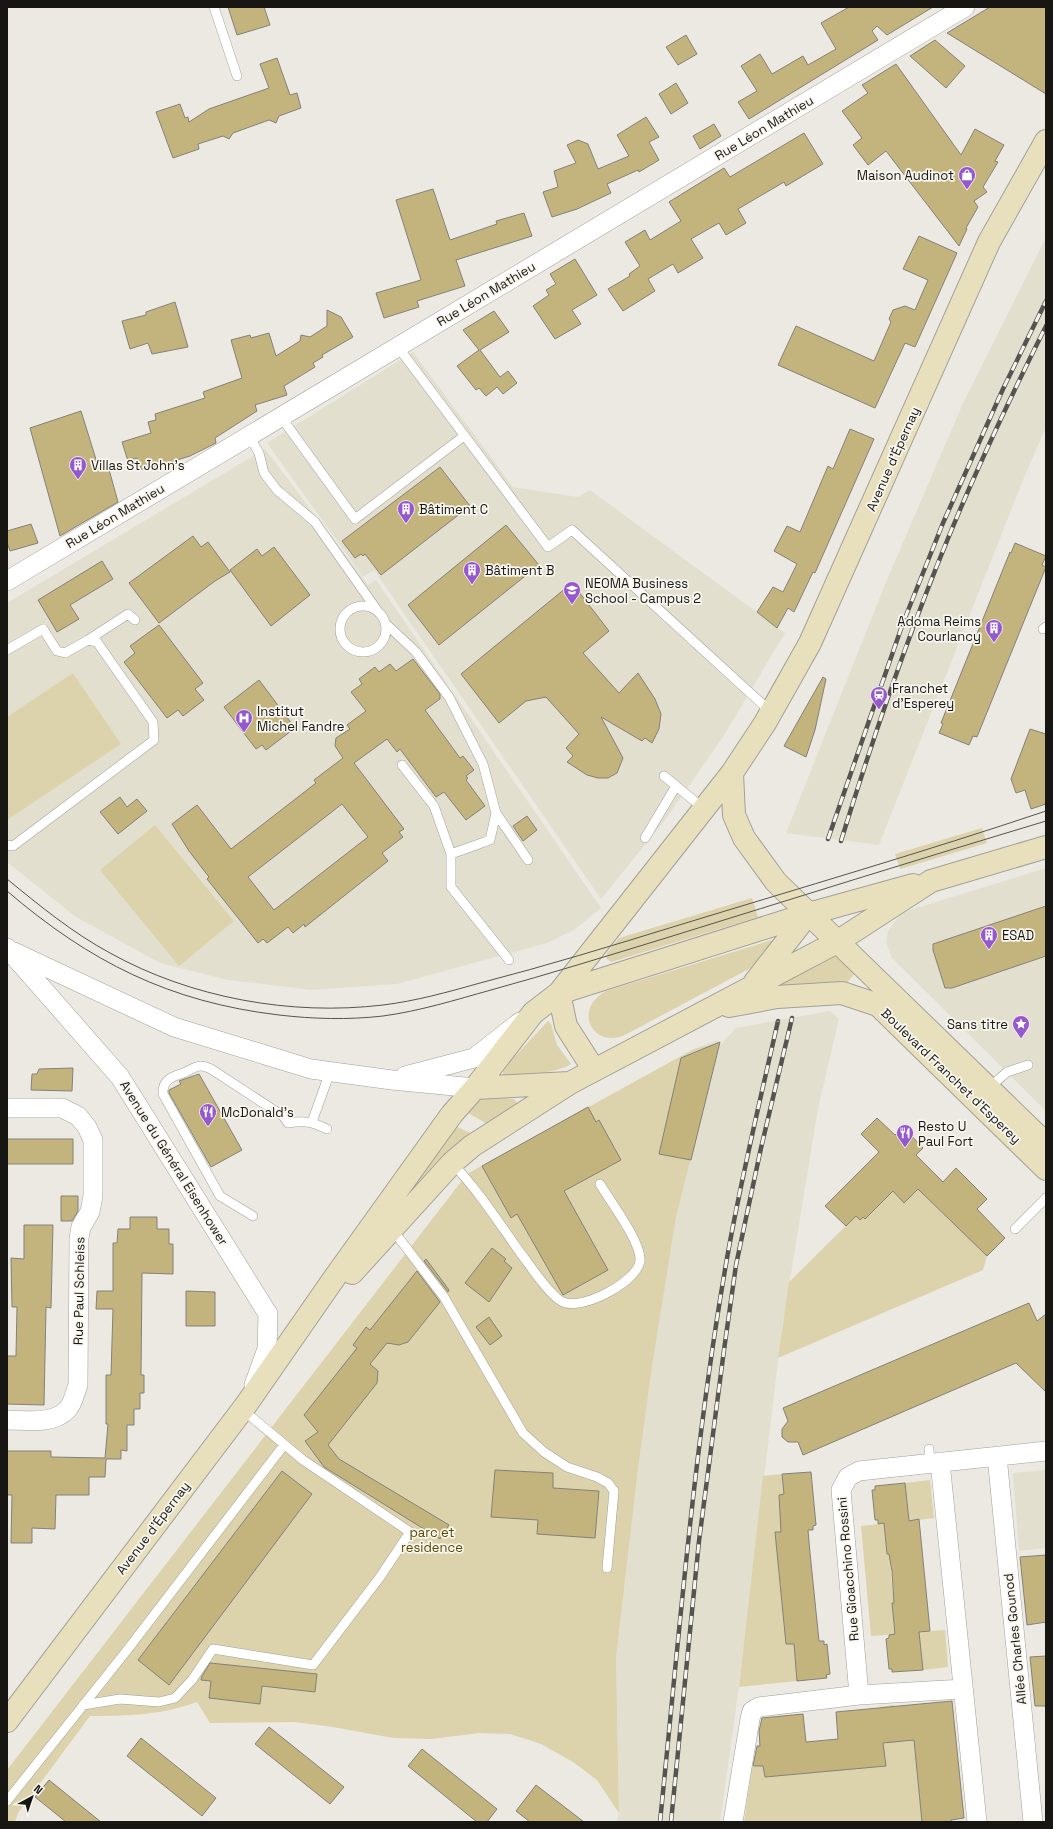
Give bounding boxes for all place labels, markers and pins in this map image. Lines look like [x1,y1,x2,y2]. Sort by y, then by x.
shop icon: Maison Audinot [957,165,977,190]
place label: Maison Audinot [857,167,954,184]
building icon: Villas St John's [68,455,88,480]
place label: Villas St John's [91,457,185,474]
building icon: Bâtiment C [396,499,416,524]
place label: Bâtiment C [419,501,488,518]
building icon: Bâtiment B [462,560,482,585]
place label: Bâtiment B [485,562,554,579]
place label: NEOMA Business School - Campus 2 [585,575,701,607]
school or university icon: NEOMA Business School - Campus 2 [562,580,582,605]
place label: Adoma Reims Courlancy [897,613,981,645]
building icon: Adoma Reims Courlancy [984,618,1004,643]
place label: Franchet d'Esperey [892,680,954,712]
station icon: Franchet d'Esperey [869,685,889,710]
place label: Institut Michel Fandre [257,703,345,735]
hospital icon: Institut Michel Fandre [234,708,254,733]
building icon: ESAD [979,925,999,950]
place label: ESAD [1002,927,1034,944]
place icon: Sans titre [1011,1014,1031,1039]
place label: Sans titre [947,1016,1008,1033]
restaurant icon: McDonald's [198,1102,218,1127]
place label: McDonald's [221,1104,294,1121]
place label: Resto U Paul Fort [918,1118,973,1150]
restaurant icon: Resto U Paul Fort [895,1123,915,1148]

